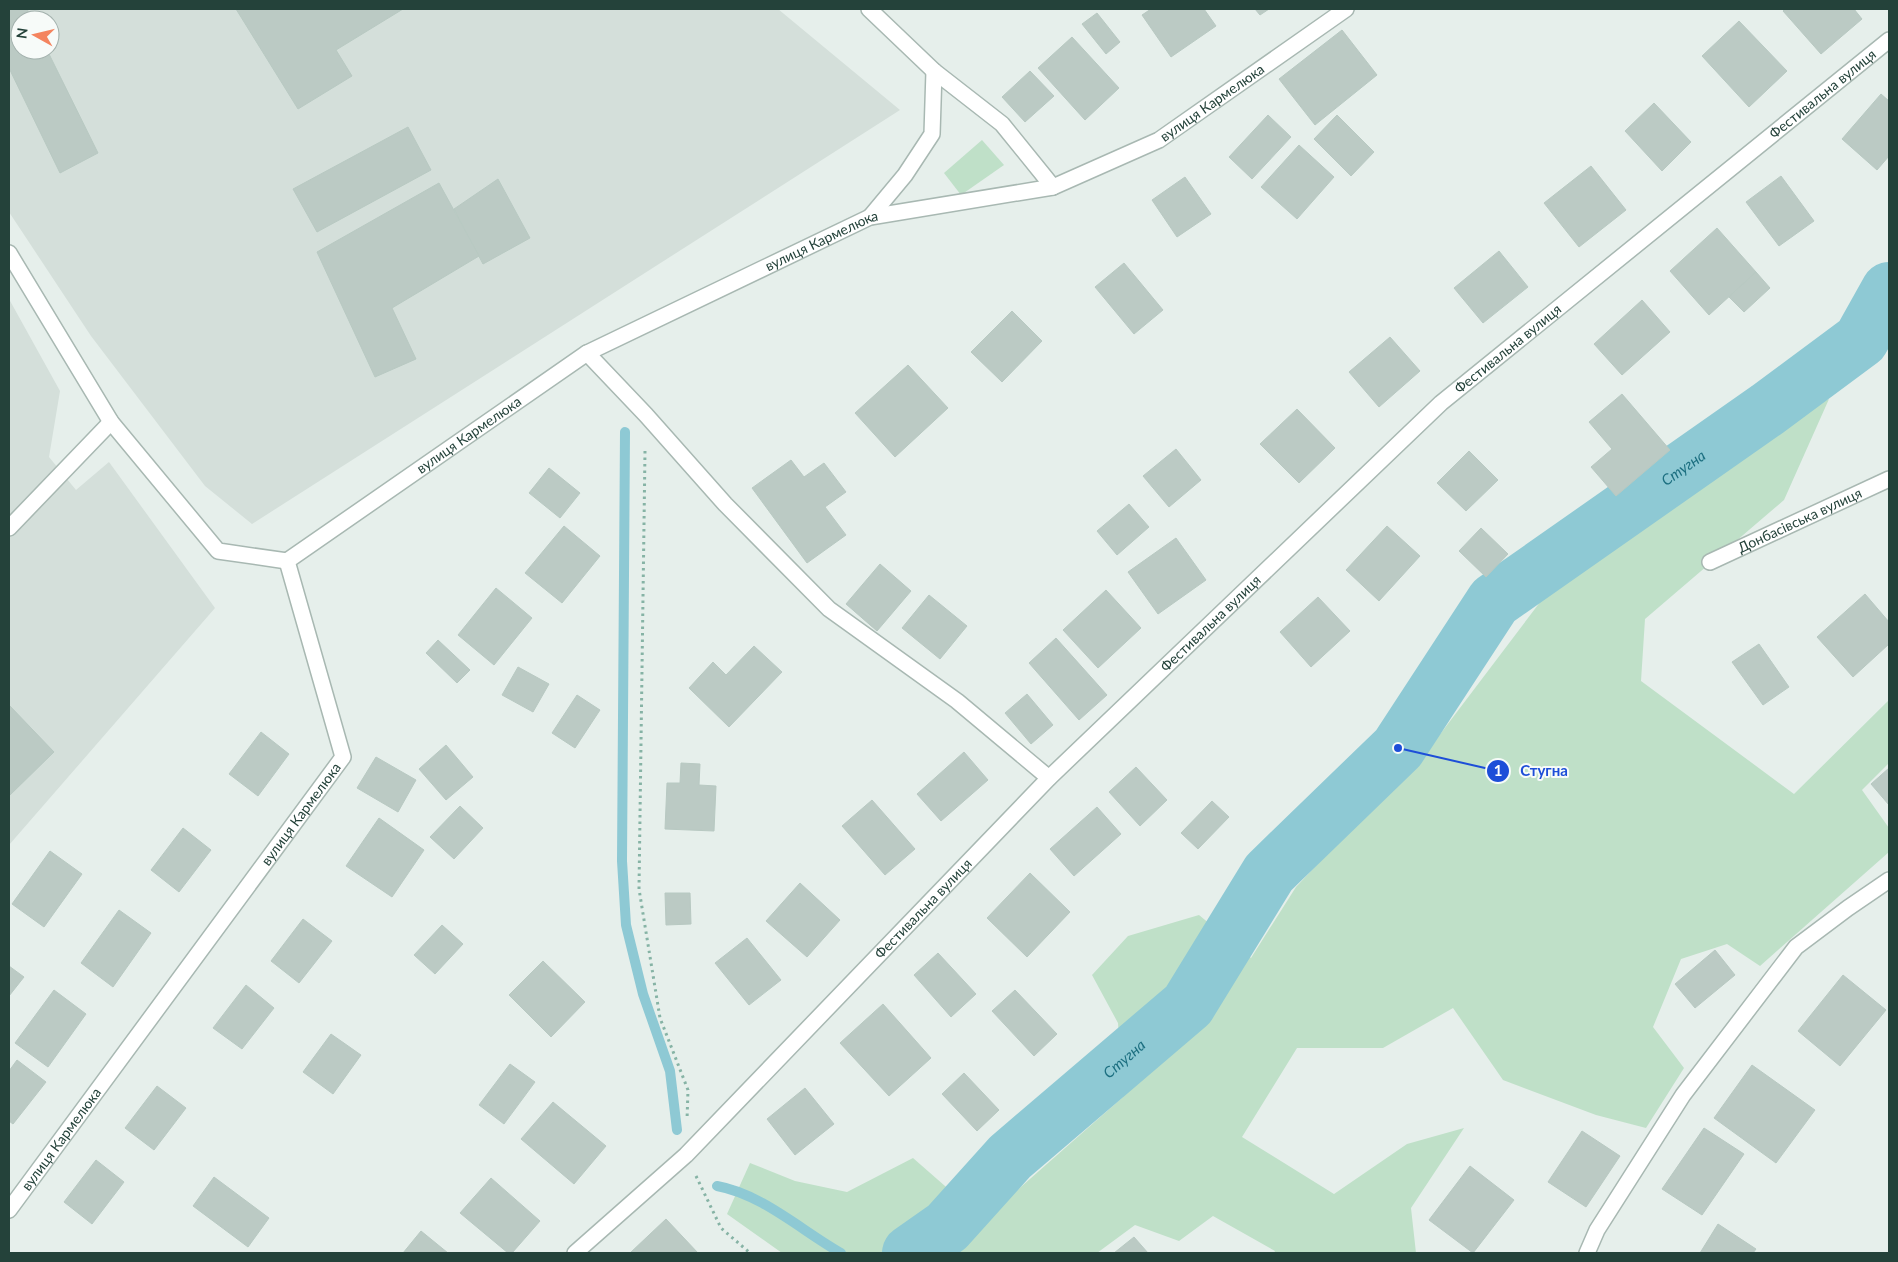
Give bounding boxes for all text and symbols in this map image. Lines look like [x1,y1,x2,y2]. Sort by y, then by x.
north arrow [10,10,60,60]
text: N [12,27,31,40]
street label: Фестивальна вулиця [1765,45,1879,142]
street label: вулиця Кармелюка [1156,60,1267,145]
street label: вулиця Кармелюка [762,207,879,274]
street label: Фестивальна вулиця [1451,300,1564,397]
street label: вулиця Кармелюка [413,392,524,477]
water label: Стугна [1657,446,1709,489]
street label: Донбасівська вулиця [1735,484,1864,556]
street label: Фестивальна вулиця [1157,571,1264,675]
callout: Стугна [1486,756,1578,786]
street label: вулиця Кармелюка [257,759,344,868]
text: 1 [1494,761,1502,779]
text: Стугна [1520,761,1568,779]
street label: Фестивальна вулиця [871,855,975,962]
water label: Стугна [1099,1035,1149,1081]
street label: вулиця Кармелюка [17,1084,104,1194]

